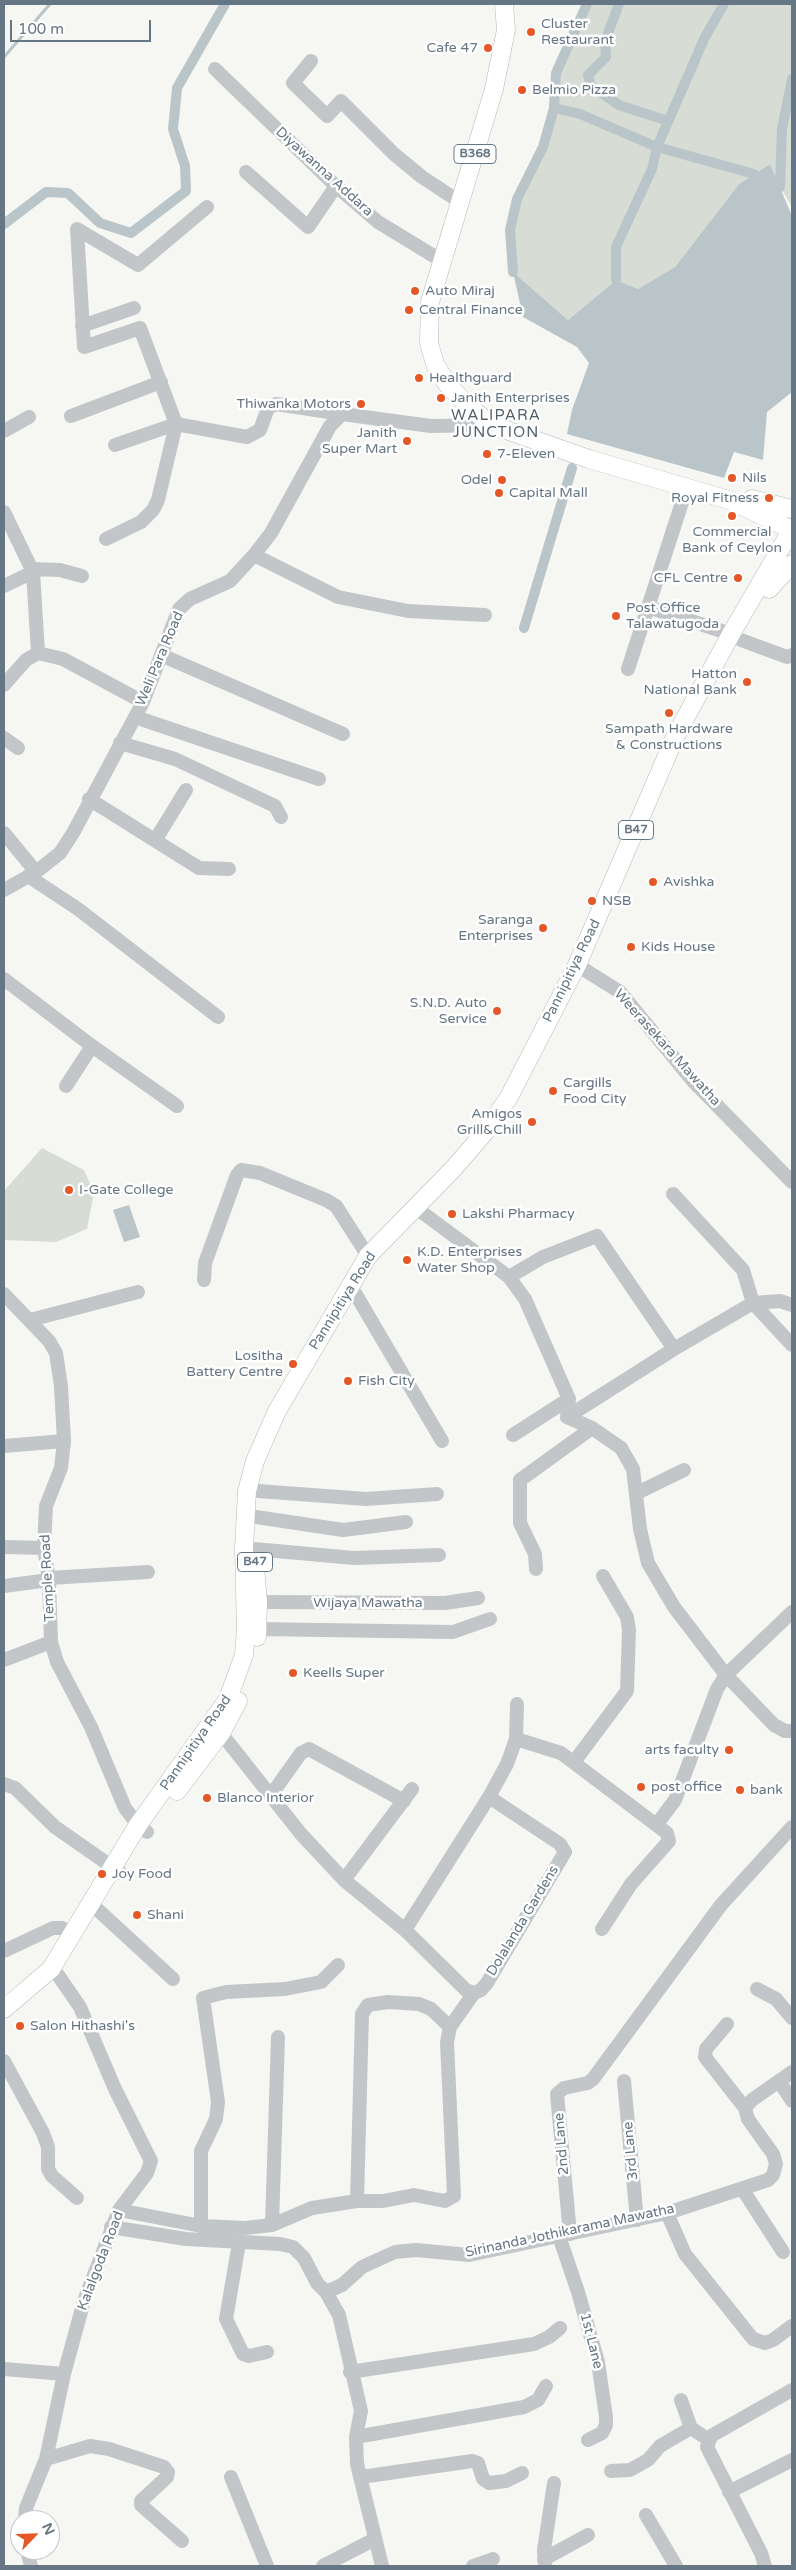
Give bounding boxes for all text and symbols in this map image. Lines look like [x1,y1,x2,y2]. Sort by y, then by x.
scale bar [12,10,154,42]
place label: Cluster Restaurant [541,16,614,48]
text: 100 m [18,20,64,38]
marker: Cluster Restaurant [525,26,537,38]
place label: Cafe 47 [426,40,478,56]
marker: Cafe 47 [482,42,494,54]
place label: Belmio Pizza [532,82,616,98]
marker: Belmio Pizza [516,84,528,96]
street label: Diyawanna Addara [272,124,376,220]
road number: B368 [454,144,496,164]
place label: Auto Miraj [425,283,495,299]
marker: Auto Miraj [409,285,421,297]
place label: Central Finance [419,302,523,318]
marker: Central Finance [403,304,415,316]
place label: Healthguard [429,370,512,386]
marker: Healthguard [413,372,425,384]
place label: Janith Enterprises [451,390,570,406]
marker: Janith Enterprises [435,392,447,404]
place label: Thiwanka Motors [237,396,351,412]
marker: Thiwanka Motors [355,398,367,410]
district label: WALIPARA JUNCTION [450,407,542,442]
place label: Janith Super Mart [322,425,397,458]
marker: Janith Super Mart [401,435,413,447]
place label: 7-Eleven [497,446,555,462]
marker: 7-Eleven [481,448,493,460]
place label: Nils [742,470,767,486]
place label: Odel [461,472,492,488]
marker: Nils [726,472,738,484]
marker: Odel [496,474,508,486]
place label: Capital Mall [509,485,588,501]
marker: Capital Mall [493,487,505,499]
place label: Royal Fitness [671,490,759,506]
marker: Royal Fitness [763,492,775,504]
marker: Commercial Bank of Ceylon [726,510,738,522]
place label: Commercial Bank of Ceylon [682,524,782,556]
place label: CFL Centre [654,570,728,586]
marker: CFL Centre [732,572,744,584]
place label: Post Office Talawatugoda [626,600,719,632]
street label: Weli Para Road [133,609,187,709]
marker: Post Office Talawatugoda [610,610,622,622]
place label: Hatton National Bank [643,666,737,699]
marker: Hatton National Bank [741,676,753,688]
marker: Sampath Hardware & Constructions [663,707,675,719]
place label: Sampath Hardware & Constructions [605,721,733,754]
road number: B47 [618,820,654,840]
place label: Avishka [663,874,714,890]
marker: Avishka [647,876,659,888]
place label: NSB [602,893,632,909]
marker: NSB [586,895,598,907]
place label: Saranga Enterprises [458,912,533,944]
street label: Pannipitiya Road [540,917,604,1025]
marker: Saranga Enterprises [537,922,549,934]
place label: Kids House [641,939,715,955]
marker: Kids House [625,941,637,953]
street label: Weerasekara Mawatha [610,986,724,1110]
place label: S.N.D. Auto Service [410,995,487,1028]
marker: S.N.D. Auto Service [491,1005,503,1017]
place label: Cargills Food City [563,1075,626,1108]
marker: Cargills Food City [547,1085,559,1097]
place label: Amigos Grill&Chill [457,1106,522,1138]
marker: Amigos Grill&Chill [526,1116,538,1128]
place label: I-Gate College [79,1182,173,1198]
marker: I-Gate College [63,1184,75,1196]
place label: Lakshi Pharmacy [462,1206,575,1222]
marker: Lakshi Pharmacy [446,1208,458,1220]
place label: K.D. Enterprises Water Shop [417,1244,522,1276]
street label: Pannipitiya Road [306,1249,380,1353]
marker: K.D. Enterprises Water Shop [401,1254,413,1266]
place label: Lositha Battery Centre [186,1348,283,1380]
marker: Lositha Battery Centre [287,1358,299,1370]
place label: Fish City [358,1373,415,1389]
marker: Fish City [342,1375,354,1387]
street label: Temple Road [37,1534,59,1622]
road number: B47 [238,1552,272,1571]
street label: Wijaya Mawatha [313,1595,423,1611]
place label: Keells Super [303,1665,385,1681]
marker: Keells Super [287,1667,299,1679]
street label: Pannipitiya Road [157,1692,235,1794]
place label: arts faculty [645,1742,719,1758]
marker: arts faculty [723,1744,735,1756]
place label: post office [651,1779,722,1795]
marker: post office [635,1781,647,1793]
place label: bank [750,1782,783,1798]
marker: bank [734,1784,746,1796]
place label: Blanco Interior [217,1790,314,1806]
marker: Blanco Interior [201,1792,213,1804]
street label: Dolalanda Gardens [483,1863,563,1979]
place label: Joy Food [112,1866,172,1882]
marker: Joy Food [96,1868,108,1880]
place label: Shani [147,1907,184,1923]
marker: Shani [131,1909,143,1921]
place label: Salon Hithashi's [30,2018,135,2034]
marker: Salon Hithashi's [14,2020,26,2032]
street label: 2nd Lane [551,2112,573,2176]
street label: 3rd Lane [620,2121,642,2181]
street label: Sirinanda Jothikarama Mawatha [464,2201,676,2261]
street label: Kalalgoda Road [74,2209,128,2313]
street label: 1st Lane [576,2311,606,2371]
north arrow [10,2510,60,2560]
text: N [38,2521,58,2538]

